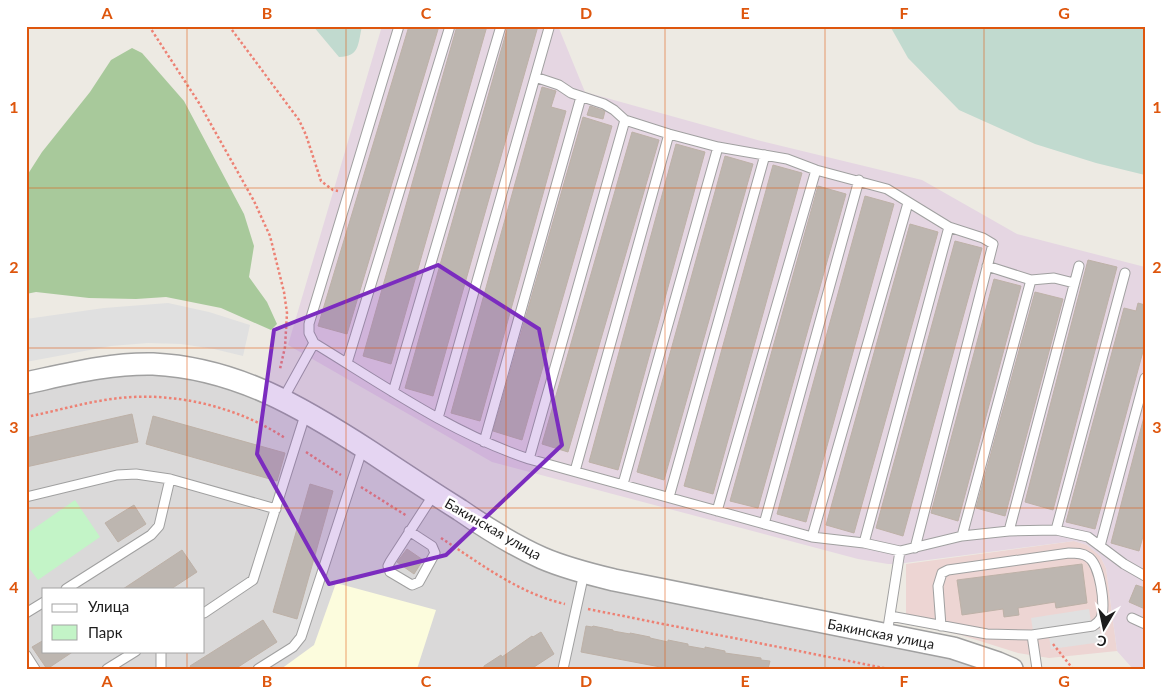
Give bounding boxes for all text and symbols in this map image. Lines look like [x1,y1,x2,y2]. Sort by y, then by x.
text: A [100,3,113,22]
text: B [262,3,272,22]
text: C [421,3,432,22]
text: D [580,3,592,22]
text: E [740,3,750,22]
text: F [899,3,909,22]
text: G [1058,3,1070,22]
text: 1 [9,97,19,116]
text: 1 [1152,97,1162,116]
text: 2 [9,257,19,276]
text: 2 [1152,257,1162,276]
text: 3 [9,417,19,436]
text: 3 [1152,417,1162,436]
street label: Бакинская улица [442,494,544,563]
text: 4 [9,577,19,596]
text: 4 [1152,577,1162,596]
legend [42,588,205,652]
text: Улица [88,597,129,615]
north arrow [1078,602,1128,652]
street label: Бакинская улица [826,615,936,652]
text: Парк [88,623,123,641]
text: С [1095,632,1108,650]
text: A [100,671,113,690]
text: B [262,671,272,690]
text: C [421,671,432,690]
text: D [580,671,592,690]
text: E [740,671,750,690]
text: F [899,671,909,690]
text: G [1058,671,1070,690]

